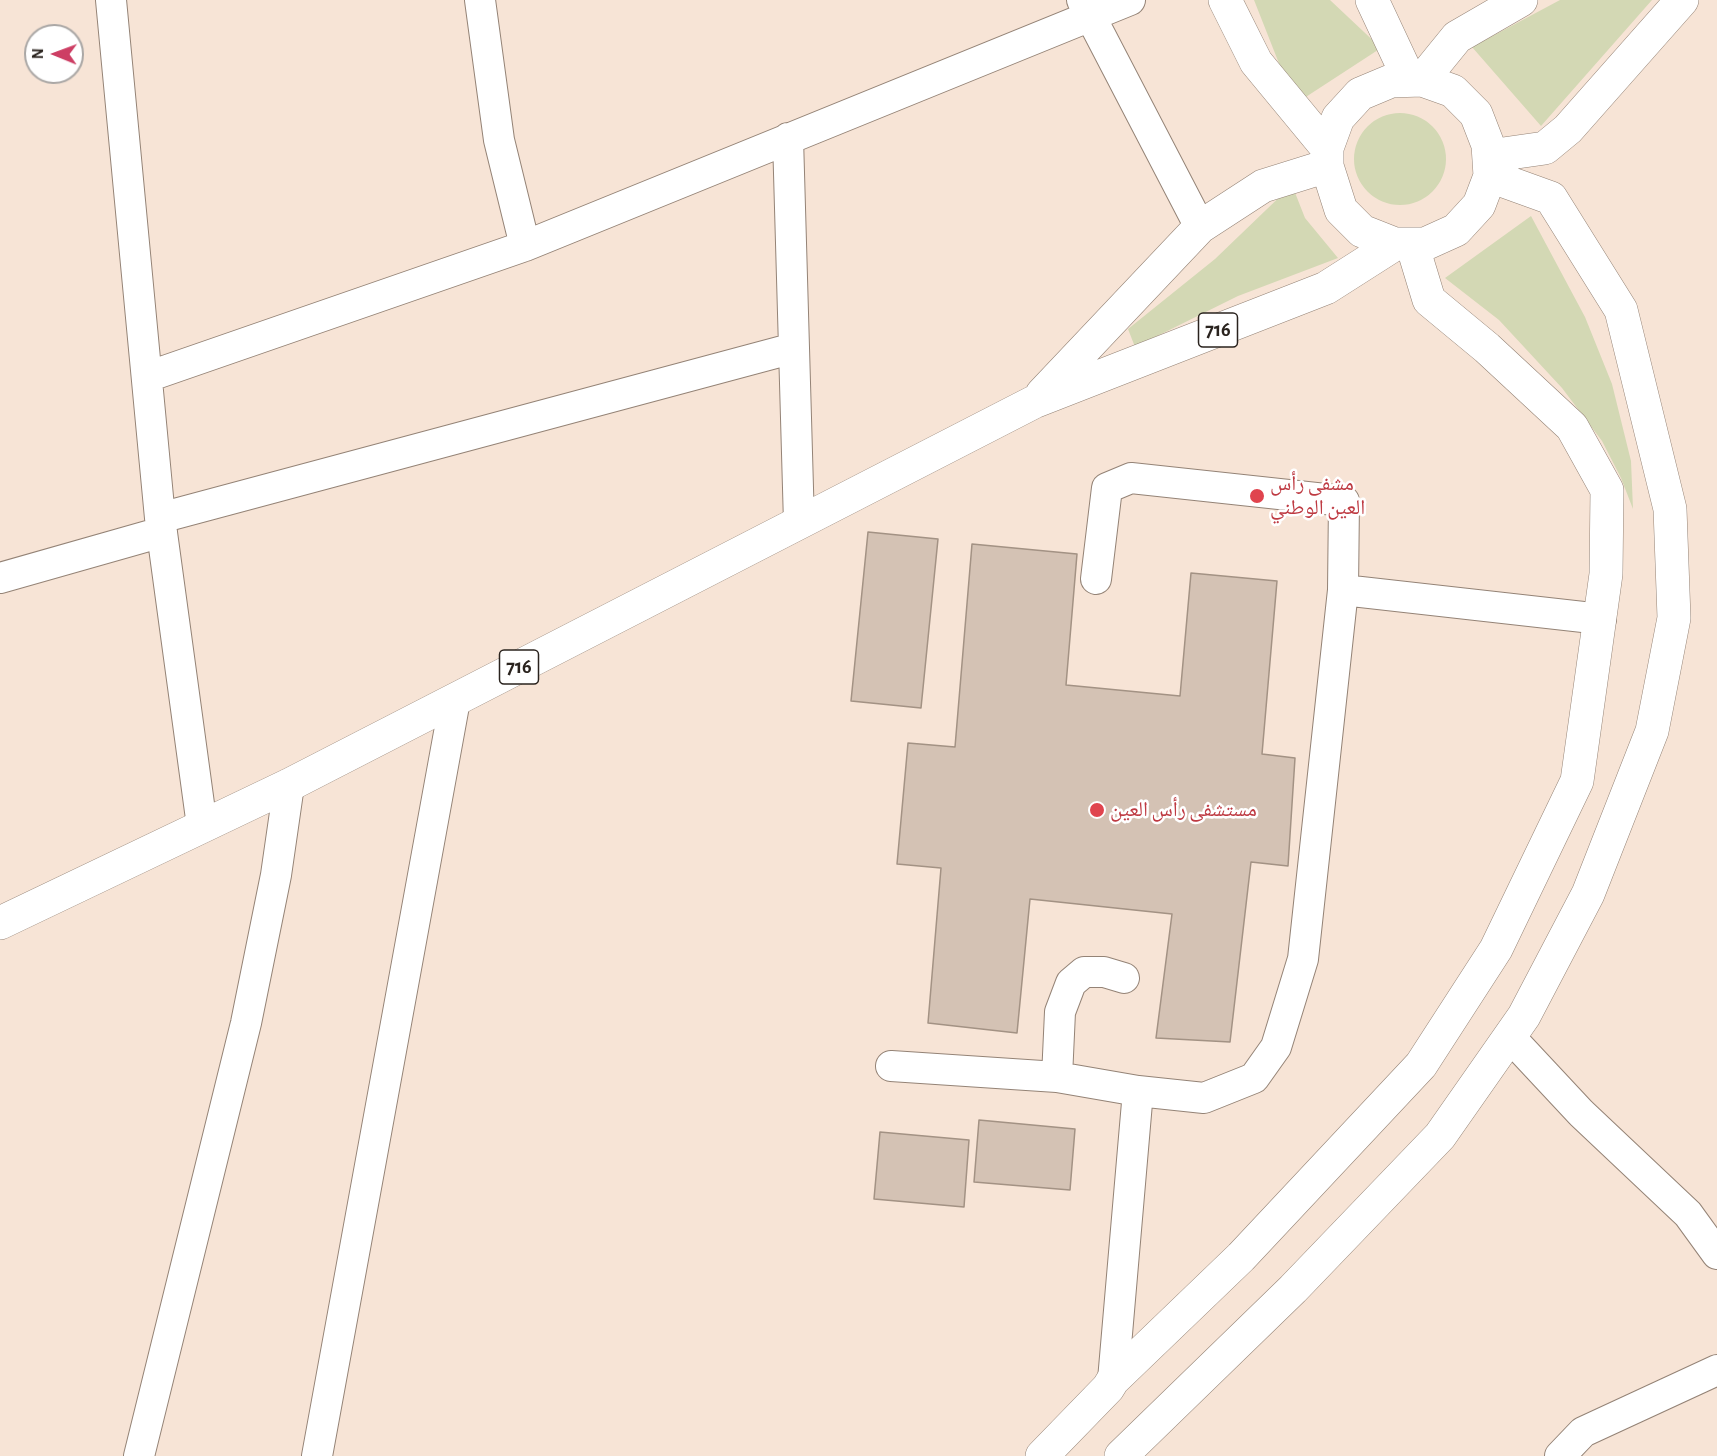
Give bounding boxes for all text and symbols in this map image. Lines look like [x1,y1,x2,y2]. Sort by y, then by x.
north arrow [24,24,84,84]
text: N [30,48,46,59]
road number: 716 [1198,313,1238,347]
place label: مشفى رأس العين الوطني [1270,471,1365,521]
marker: مشفى رأس العين الوطني [1248,487,1266,505]
road number: 716 [500,650,538,684]
place label: مستشفى رأس العين [1110,797,1257,823]
marker: مستشفى رأس العين [1088,801,1106,819]

